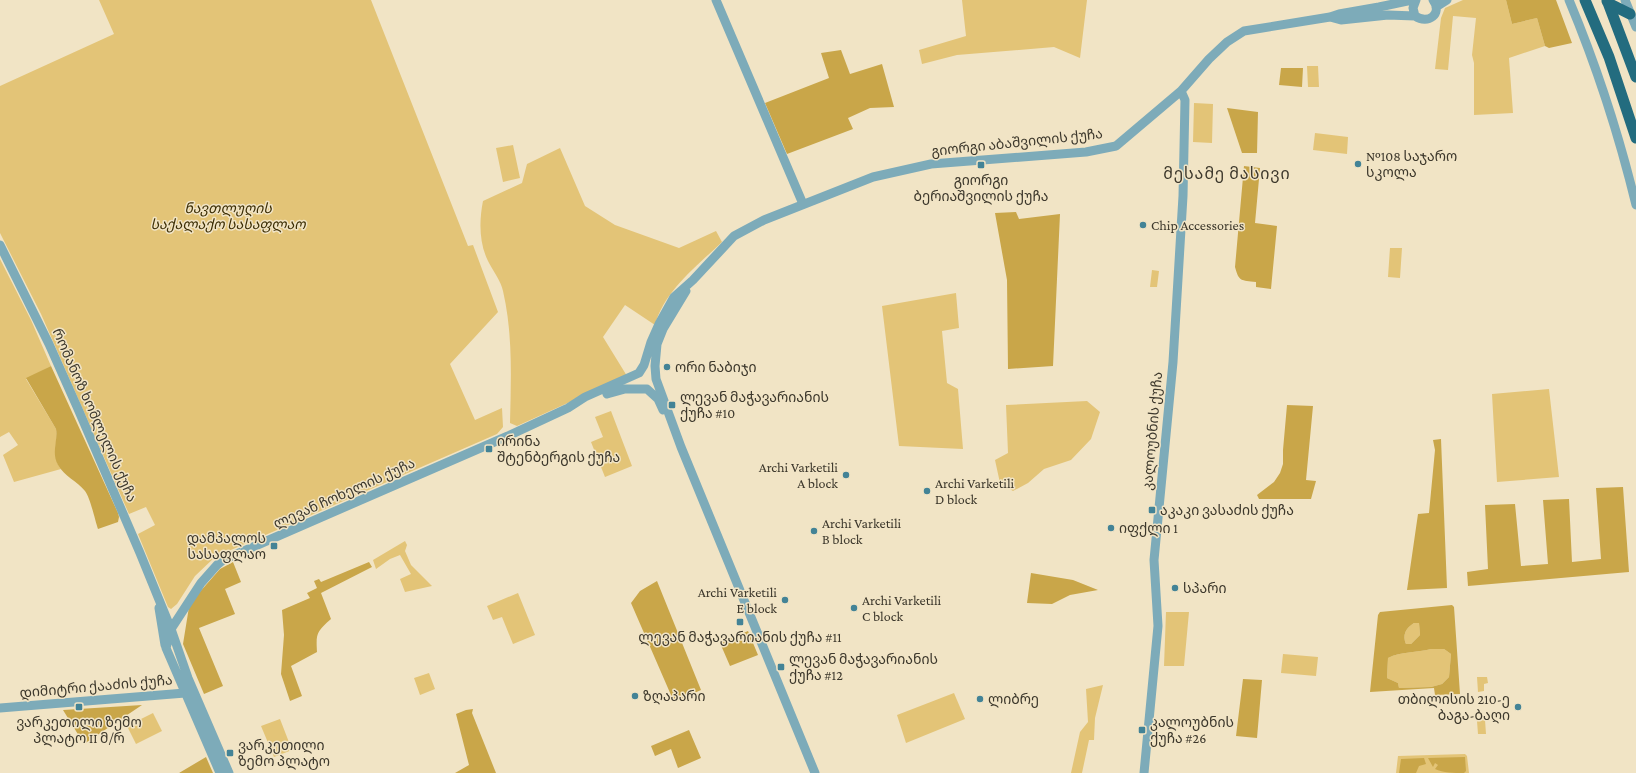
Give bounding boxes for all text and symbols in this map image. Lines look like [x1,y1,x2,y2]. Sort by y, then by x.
street label: გიორგი აბაშვილის ქუჩა [930,125,1104,160]
place label: №108 საჯარო სკოლა [1366,148,1457,181]
marker: №108 საჯარო სკოლა [1353,159,1363,169]
marker: გიორგი ბერიაშვილის ქუჩა [976,160,986,170]
district label: მესამე მასივი [1163,165,1291,183]
place label: გიორგი ბერიაშვილის ქუჩა [914,172,1048,205]
park label: ნავთლუღის საქალაქო სასაფლაო [150,200,306,233]
place label: Chip Accessories [1151,217,1244,233]
marker: Chip Accessories [1138,220,1148,230]
street label: რომანოზ ხომლელის ქუჩა [49,326,141,505]
place label: ორი ნაბიჯი [675,359,757,376]
marker: ორი ნაბიჯი [662,362,672,372]
street label: კალოუბნის ქუჩა [1139,371,1166,491]
place label: ლევან მაჭავარიანის ქუჩა #10 [680,389,829,422]
marker: ლევან მაჭავარიანის ქუჩა #10 [667,400,677,410]
place label: ირინა შტენბერგის ქუჩა [497,433,620,466]
marker: ირინა შტენბერგის ქუჩა [484,444,494,454]
street label: ლევან ჩოხელის ქუჩა [271,455,418,532]
place label: Archi Varketili A block [759,459,838,491]
marker: Archi Varketili A block [841,470,851,480]
place label: Archi Varketili D block [935,475,1015,507]
marker: Archi Varketili D block [922,486,932,496]
place label: აკაკი ვასაძის ქუჩა [1160,502,1294,519]
marker: აკაკი ვასაძის ქუჩა [1147,505,1157,515]
place label: Archi Varketili B block [822,515,902,547]
place label: იფქლი 1 [1119,520,1178,537]
marker: იფქლი 1 [1106,523,1116,533]
marker: Archi Varketili B block [809,526,819,536]
place label: დამპალოს სასაფლაო [187,530,266,563]
marker: დამპალოს სასაფლაო [269,541,279,551]
place label: სპარი [1183,580,1226,596]
marker: სპარი [1170,583,1180,593]
place label: Archi Varketili E block [698,584,777,616]
place label: Archi Varketili C block [862,592,942,624]
marker: Archi Varketili E block [780,595,790,605]
marker: Archi Varketili C block [849,603,859,613]
marker: ლევან მაჭავარიანის ქუჩა #11 [735,617,745,627]
place label: ლევან მაჭავარიანის ქუჩა #11 [638,629,842,646]
place label: ლევან მაჭავარიანის ქუჩა #12 [789,651,938,684]
marker: ლევან მაჭავარიანის ქუჩა #12 [776,662,786,672]
street label: დიმიტრი ქააძის ქუჩა [19,671,173,702]
place label: ზღაპარი [643,688,706,705]
marker: ზღაპარი [630,691,640,701]
place label: ლიბრე [988,691,1039,708]
place label: თბილისის 210-ე ბაგა-ბაღი [1398,691,1510,724]
marker: ლიბრე [975,694,985,704]
marker: ვარკეთილი ზემო პლატო II მ/რ [74,702,84,712]
marker: თბილისის 210-ე ბაგა-ბაღი [1513,702,1523,712]
place label: ვარკეთილი ზემო პლატო II მ/რ [16,714,142,747]
place label: კალოუბნის ქუჩა #26 [1150,714,1234,747]
marker: კალოუბნის ქუჩა #26 [1137,725,1147,735]
place label: ვარკეთილი ზემო პლატო [238,737,330,770]
marker: ვარკეთილი ზემო პლატო [225,748,235,758]

